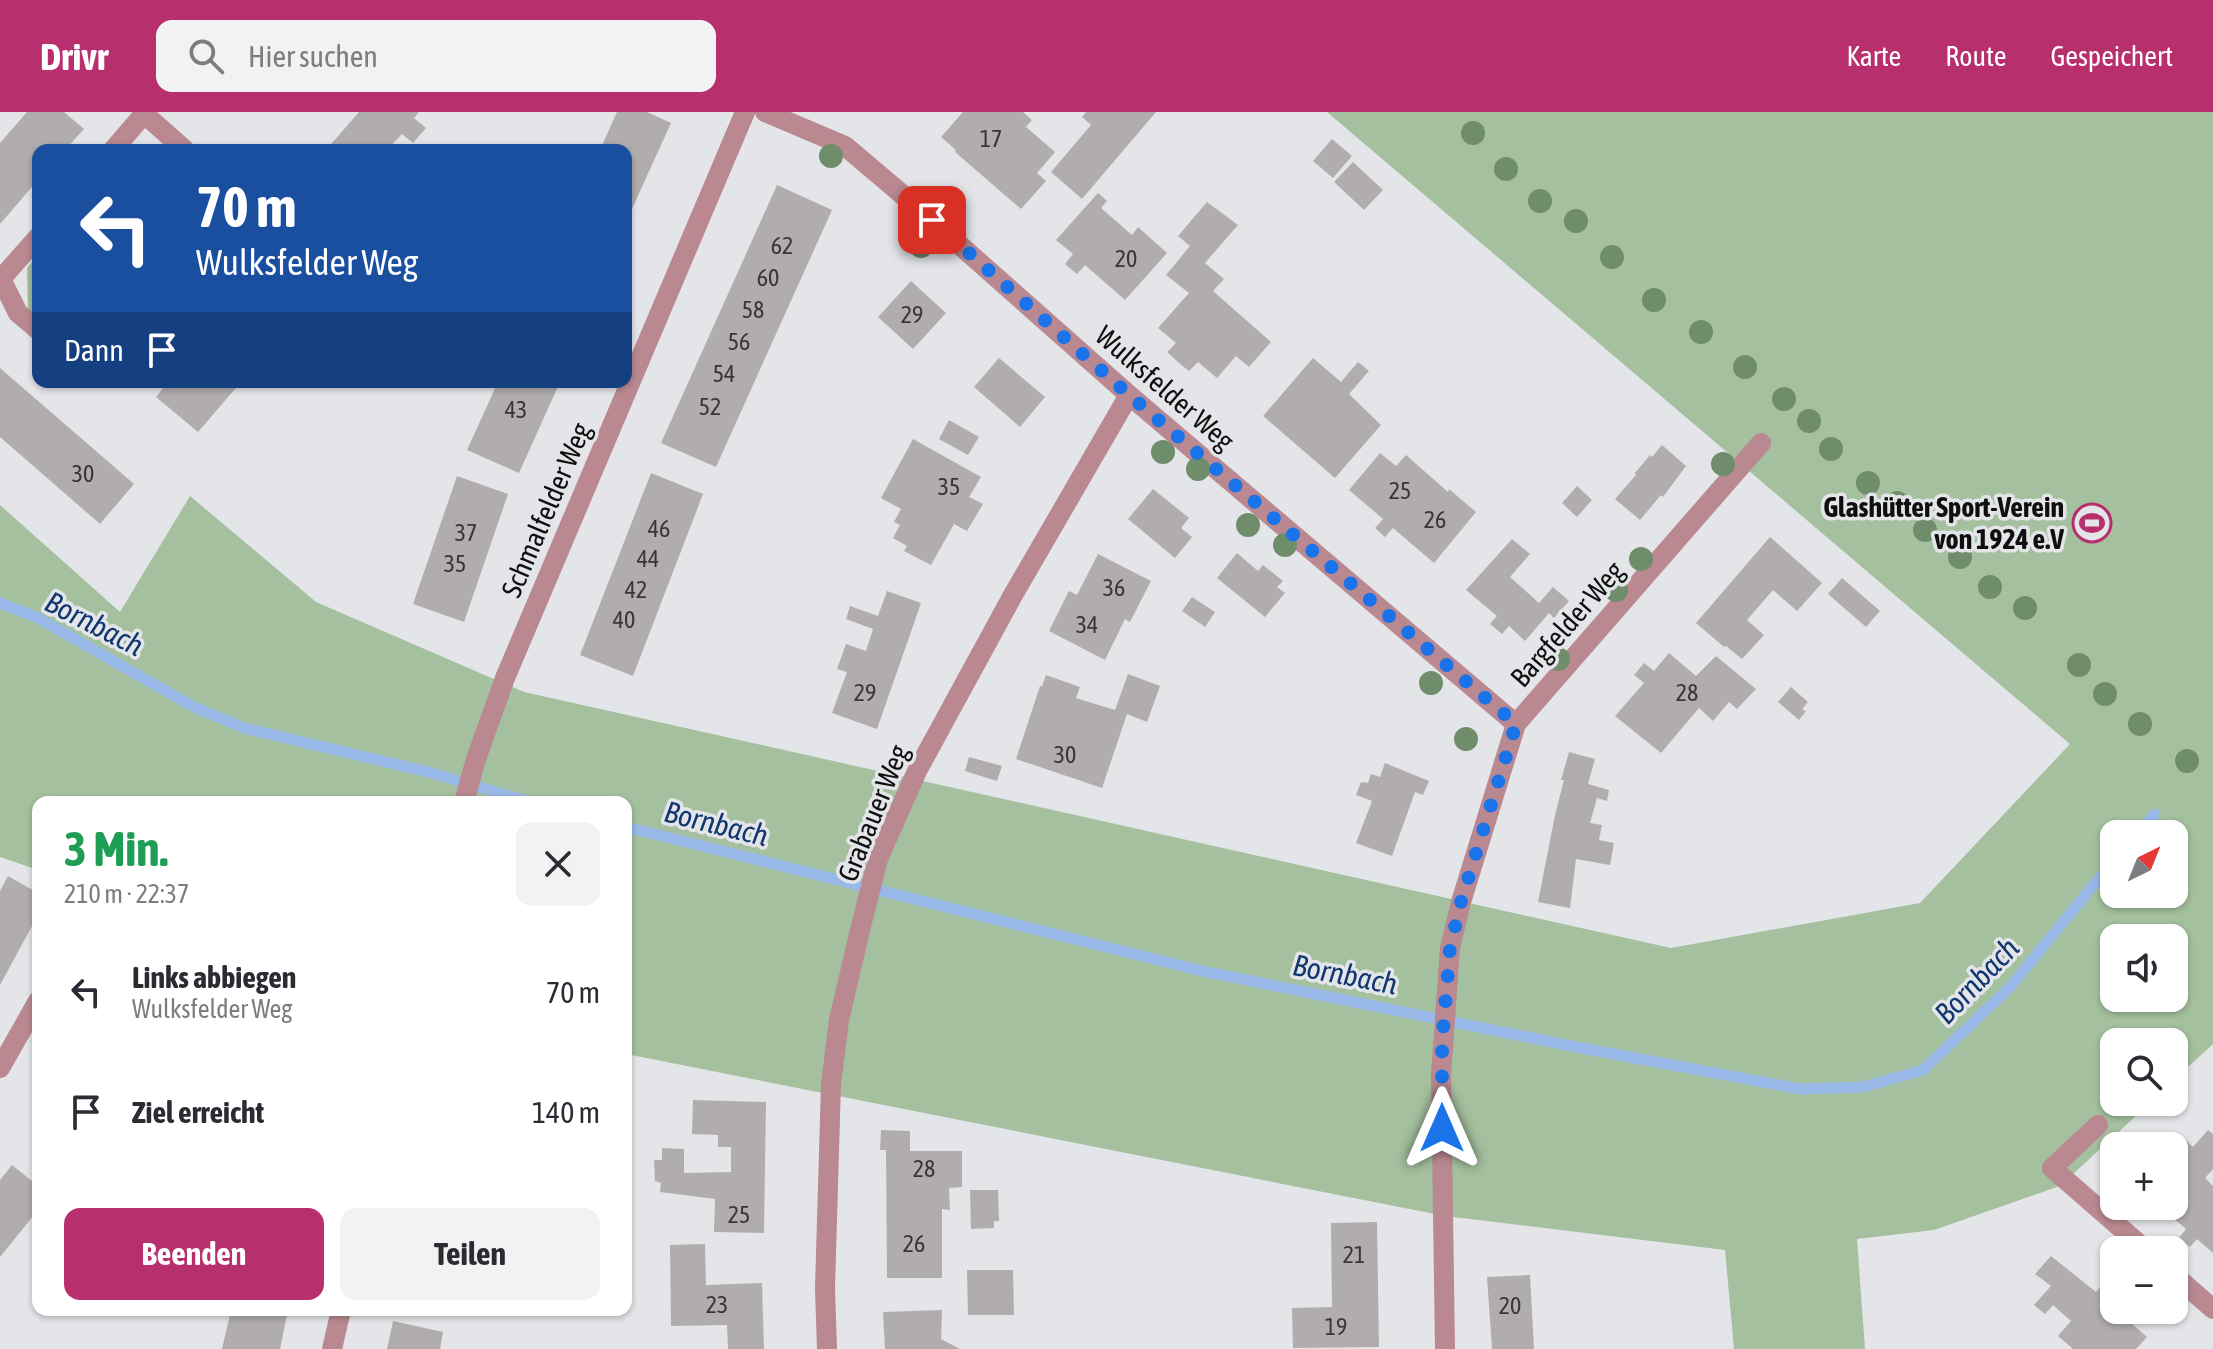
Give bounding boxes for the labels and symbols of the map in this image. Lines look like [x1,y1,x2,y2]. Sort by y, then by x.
house number: 17 [980,125,1002,152]
pin [898,186,966,254]
house number: 62 [771,232,793,259]
house number: 20 [1115,245,1137,272]
house number: 60 [757,264,779,291]
house number: 58 [742,296,764,323]
house number: 29 [901,301,923,328]
street label: Wulksfelder Weg [1089,319,1241,457]
house number: 56 [728,328,750,355]
house number: 54 [713,360,735,387]
house number: 52 [699,393,721,420]
house number: 43 [505,396,527,423]
street label: Schmalfelder Weg [495,418,597,602]
house number: 30 [72,460,94,487]
house number: 35 [938,473,960,500]
house number: 25 [1389,477,1411,504]
place label: Glashütter Sport-Verein von 1924 e.V [1823,491,2064,555]
sports icon: Glashütter Sport-Verein von 1924 e.V [2071,502,2113,544]
house number: 26 [1424,506,1446,533]
house number: 46 [648,515,670,542]
house number: 37 [455,519,477,546]
house number: 44 [637,545,659,572]
house number: 35 [444,550,466,577]
street label: Bargfelder Weg [1504,555,1630,693]
house number: 36 [1103,574,1125,601]
house number: 42 [625,576,647,603]
water label: Bornbach [40,584,149,662]
house number: 40 [613,606,635,633]
house number: 34 [1076,611,1098,638]
house number: 29 [854,679,876,706]
house number: 28 [1676,679,1698,706]
street label: Grabauer Weg [831,740,915,886]
house number: 30 [1054,741,1076,768]
water label: Bornbach [661,794,772,852]
north arrow [2100,820,2188,908]
water label: Bornbach [1927,931,2025,1030]
water label: Bornbach [1290,947,1400,1001]
position arrow [1400,1086,1484,1170]
house number: 28 [913,1155,935,1182]
house number: 25 [728,1201,750,1228]
house number: 26 [903,1230,925,1257]
house number: 21 [1343,1241,1365,1268]
house number: 23 [706,1291,728,1318]
house number: 20 [1499,1292,1521,1319]
house number: 19 [1325,1313,1347,1340]

